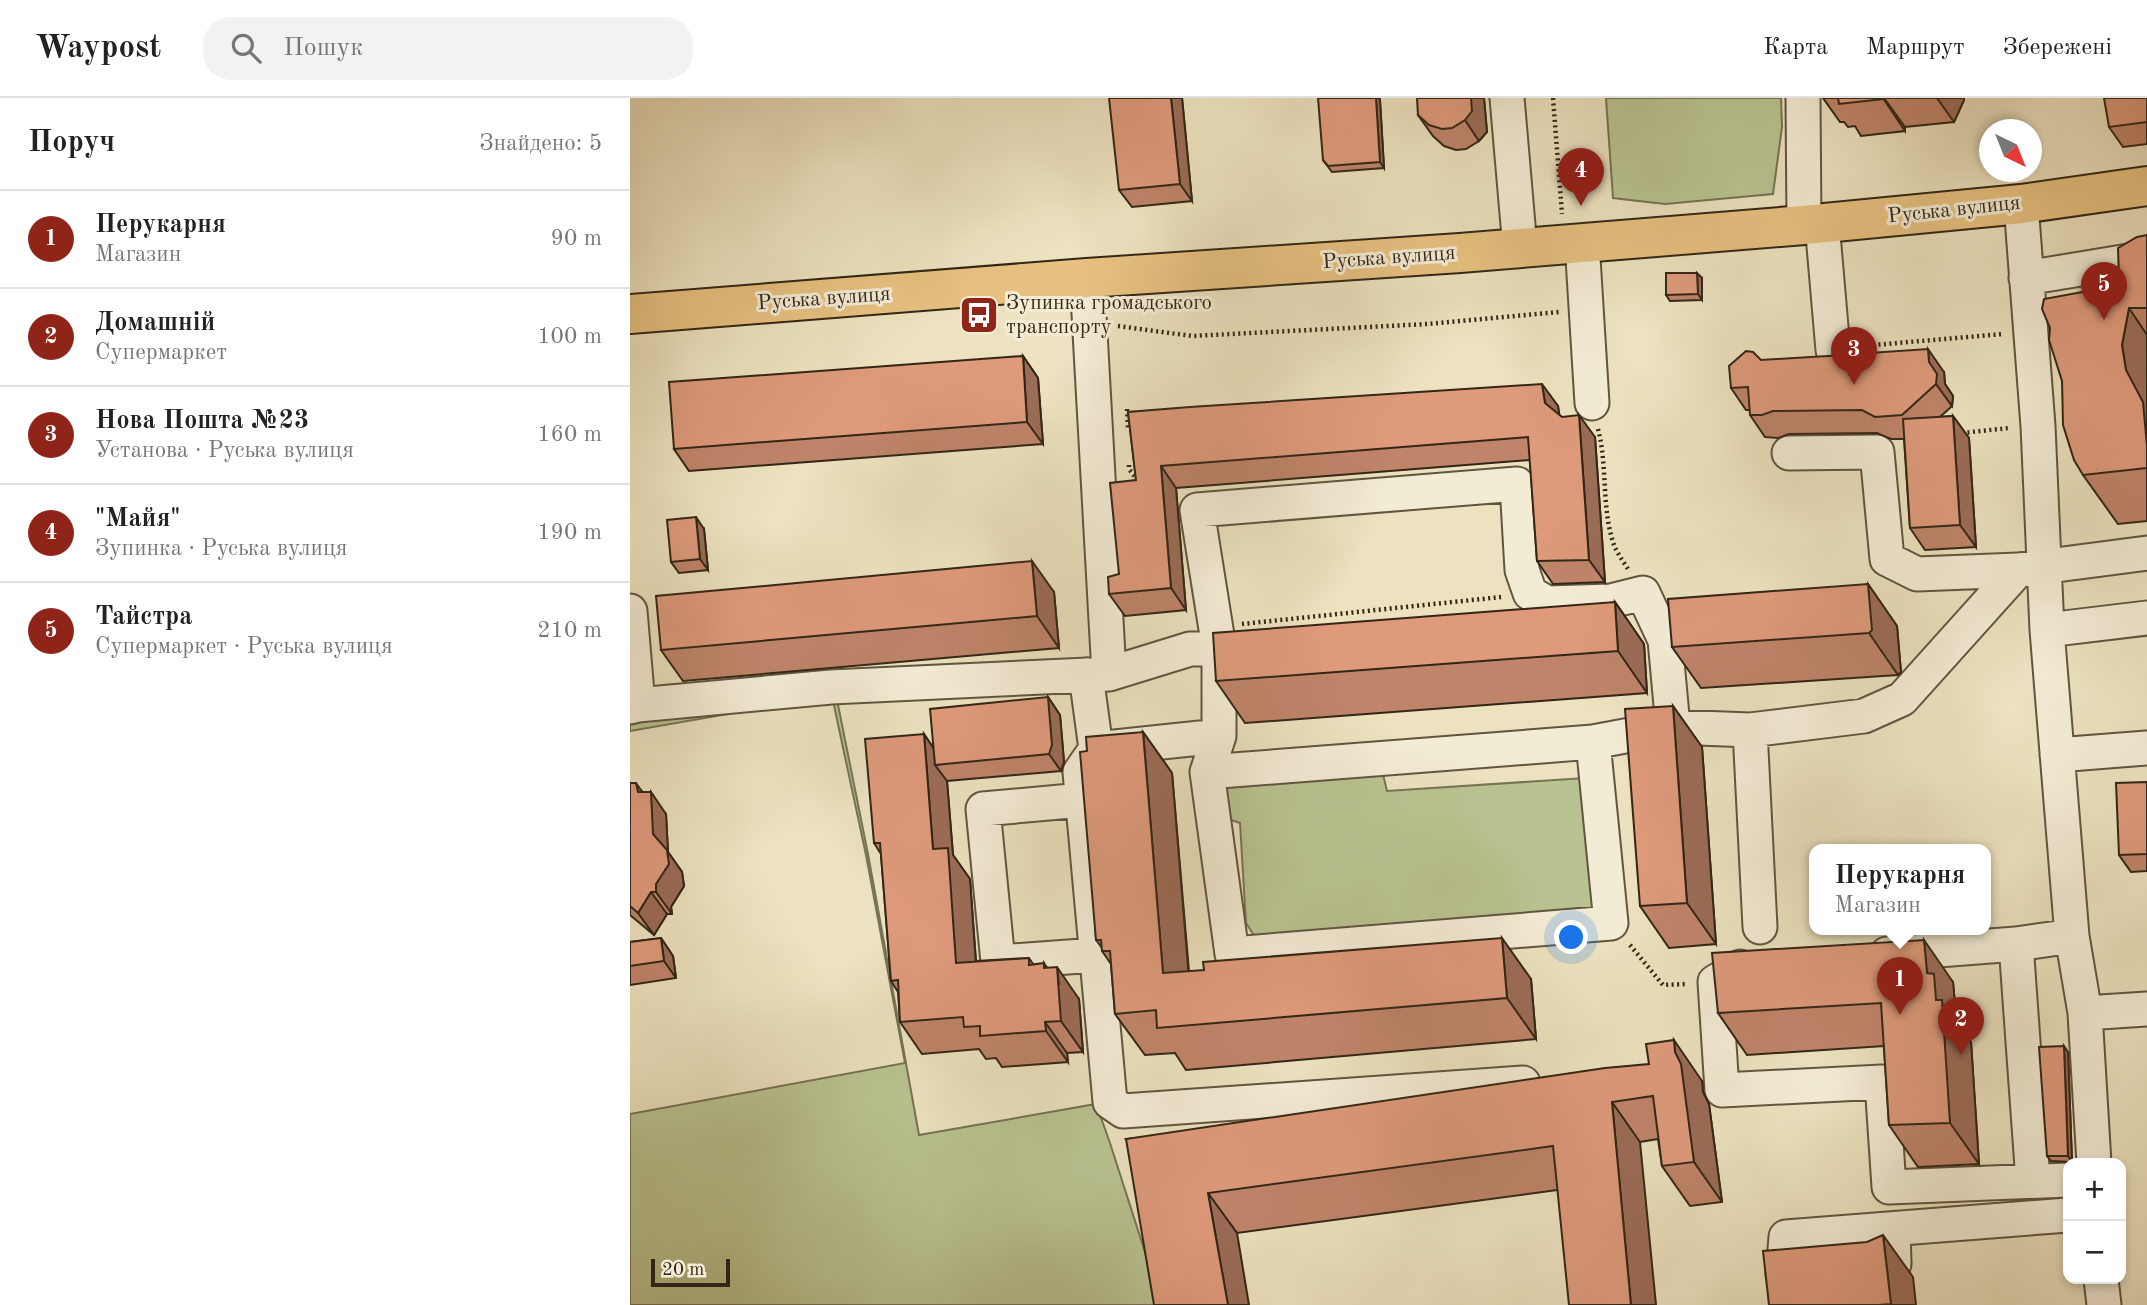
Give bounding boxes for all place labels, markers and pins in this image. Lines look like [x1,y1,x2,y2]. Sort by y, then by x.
pin: 4 [1558,148,1604,206]
pin: 5 [2081,262,2127,320]
place label: Зупинка громадського транспорту [1006,293,1212,338]
bus stop icon: Зупинка громадського транспорту [958,294,1000,336]
pin: 3 [1831,327,1877,385]
pin: 1 [1877,957,1923,1015]
pin: 2 [1938,997,1984,1055]

